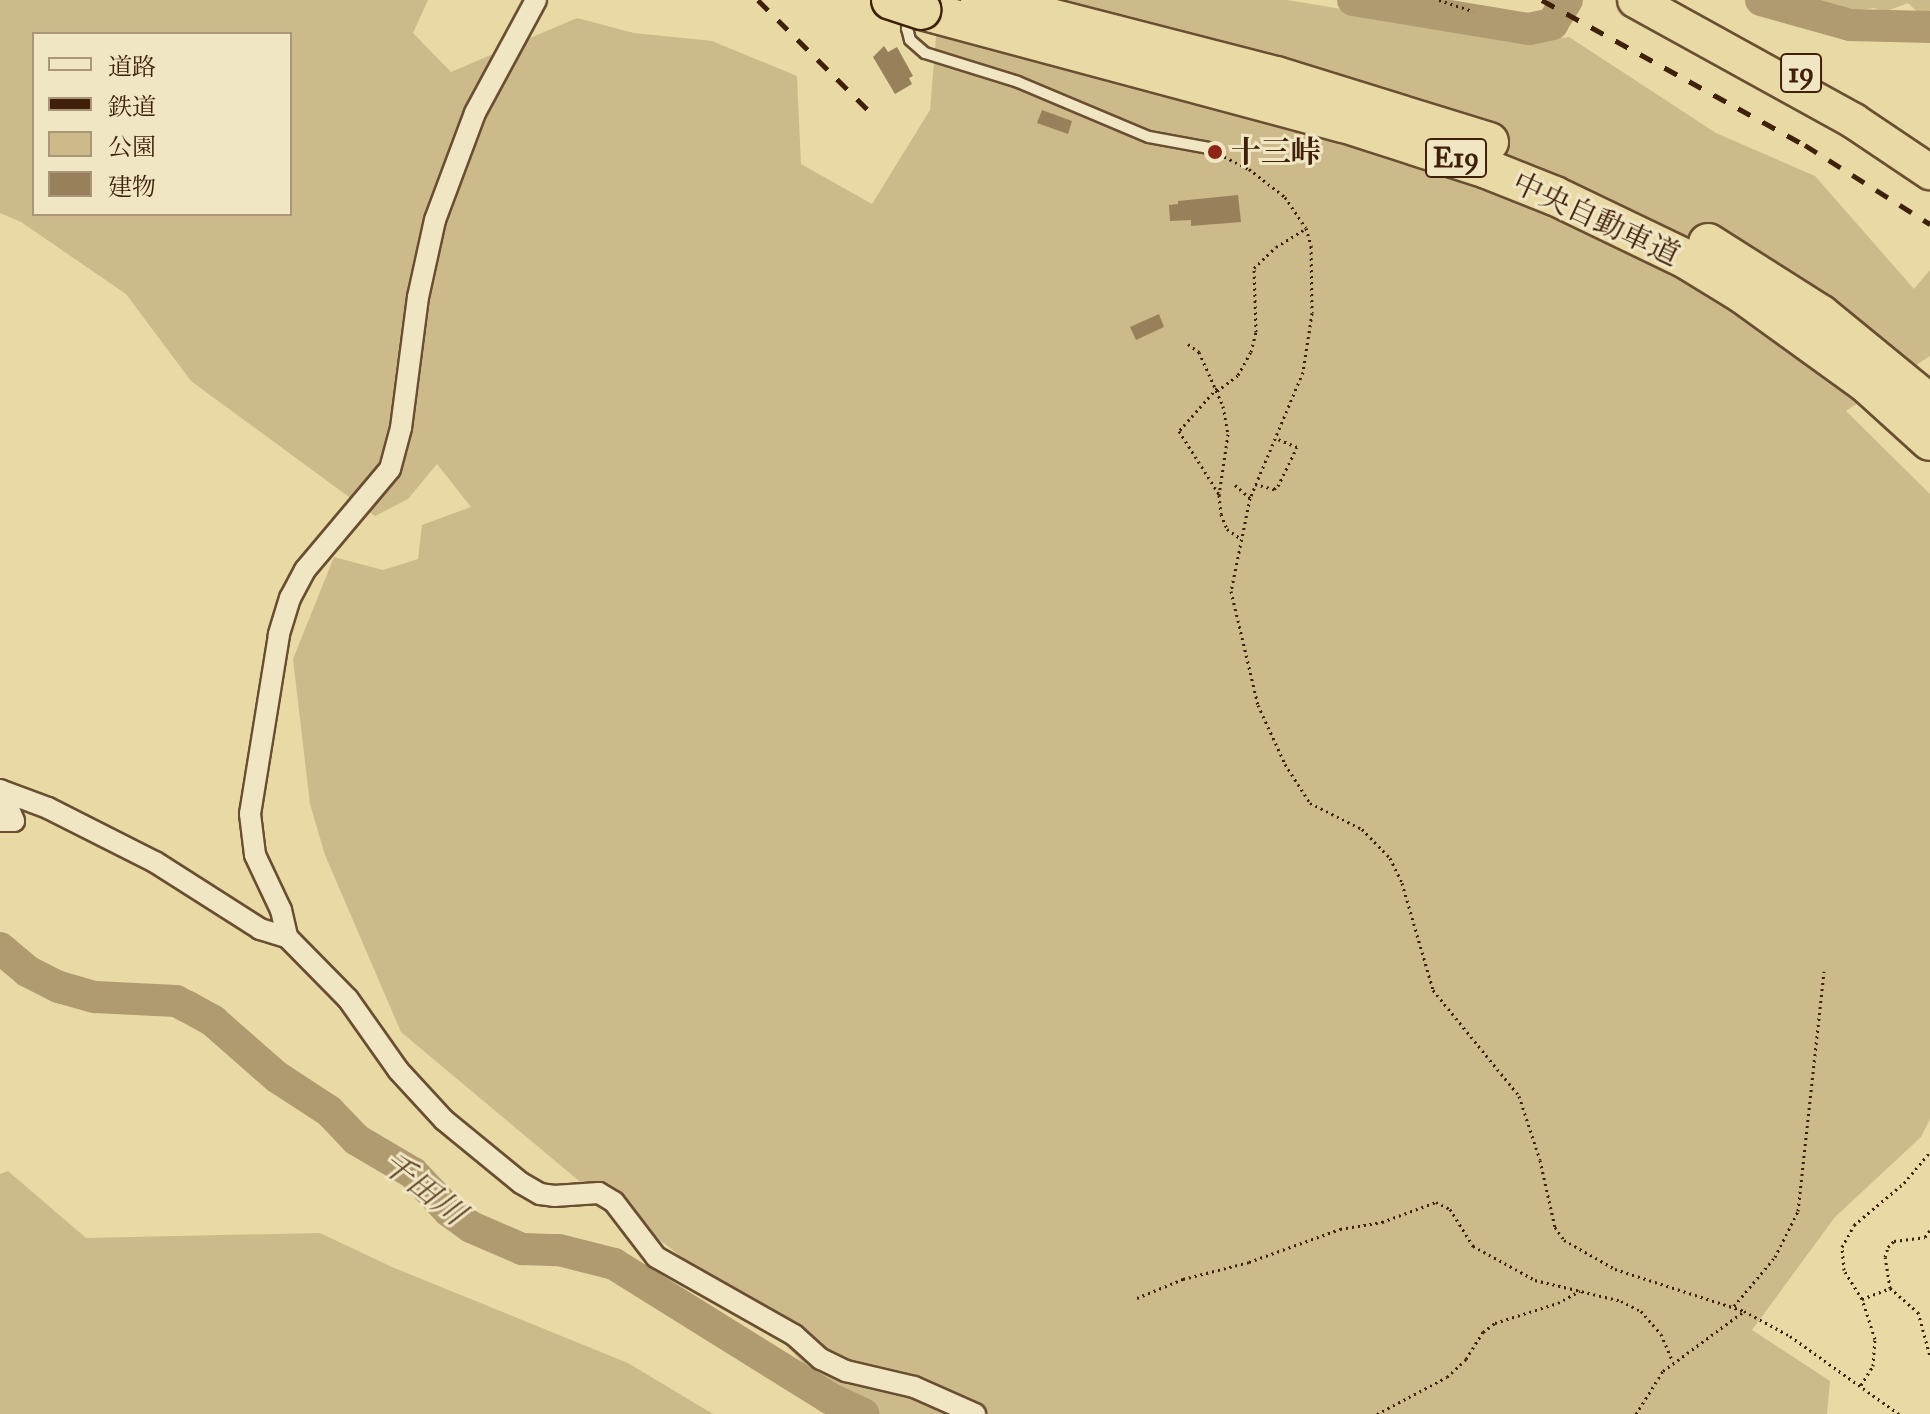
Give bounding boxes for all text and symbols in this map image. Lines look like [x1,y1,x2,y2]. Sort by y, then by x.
legend [32,32,292,216]
road number: 19 [1779,49,1823,97]
text: 道路 [108,52,156,82]
text: 鉄道 [108,92,156,122]
text: 公園 [108,132,156,162]
place label: 十三峠 [1231,134,1321,170]
road number: E19 [1424,134,1488,182]
marker: 十三峠 [1206,143,1224,161]
street label: 中央自動車道 [1507,165,1685,273]
text: 建物 [108,172,156,202]
water label: 千田川 [373,1144,473,1234]

